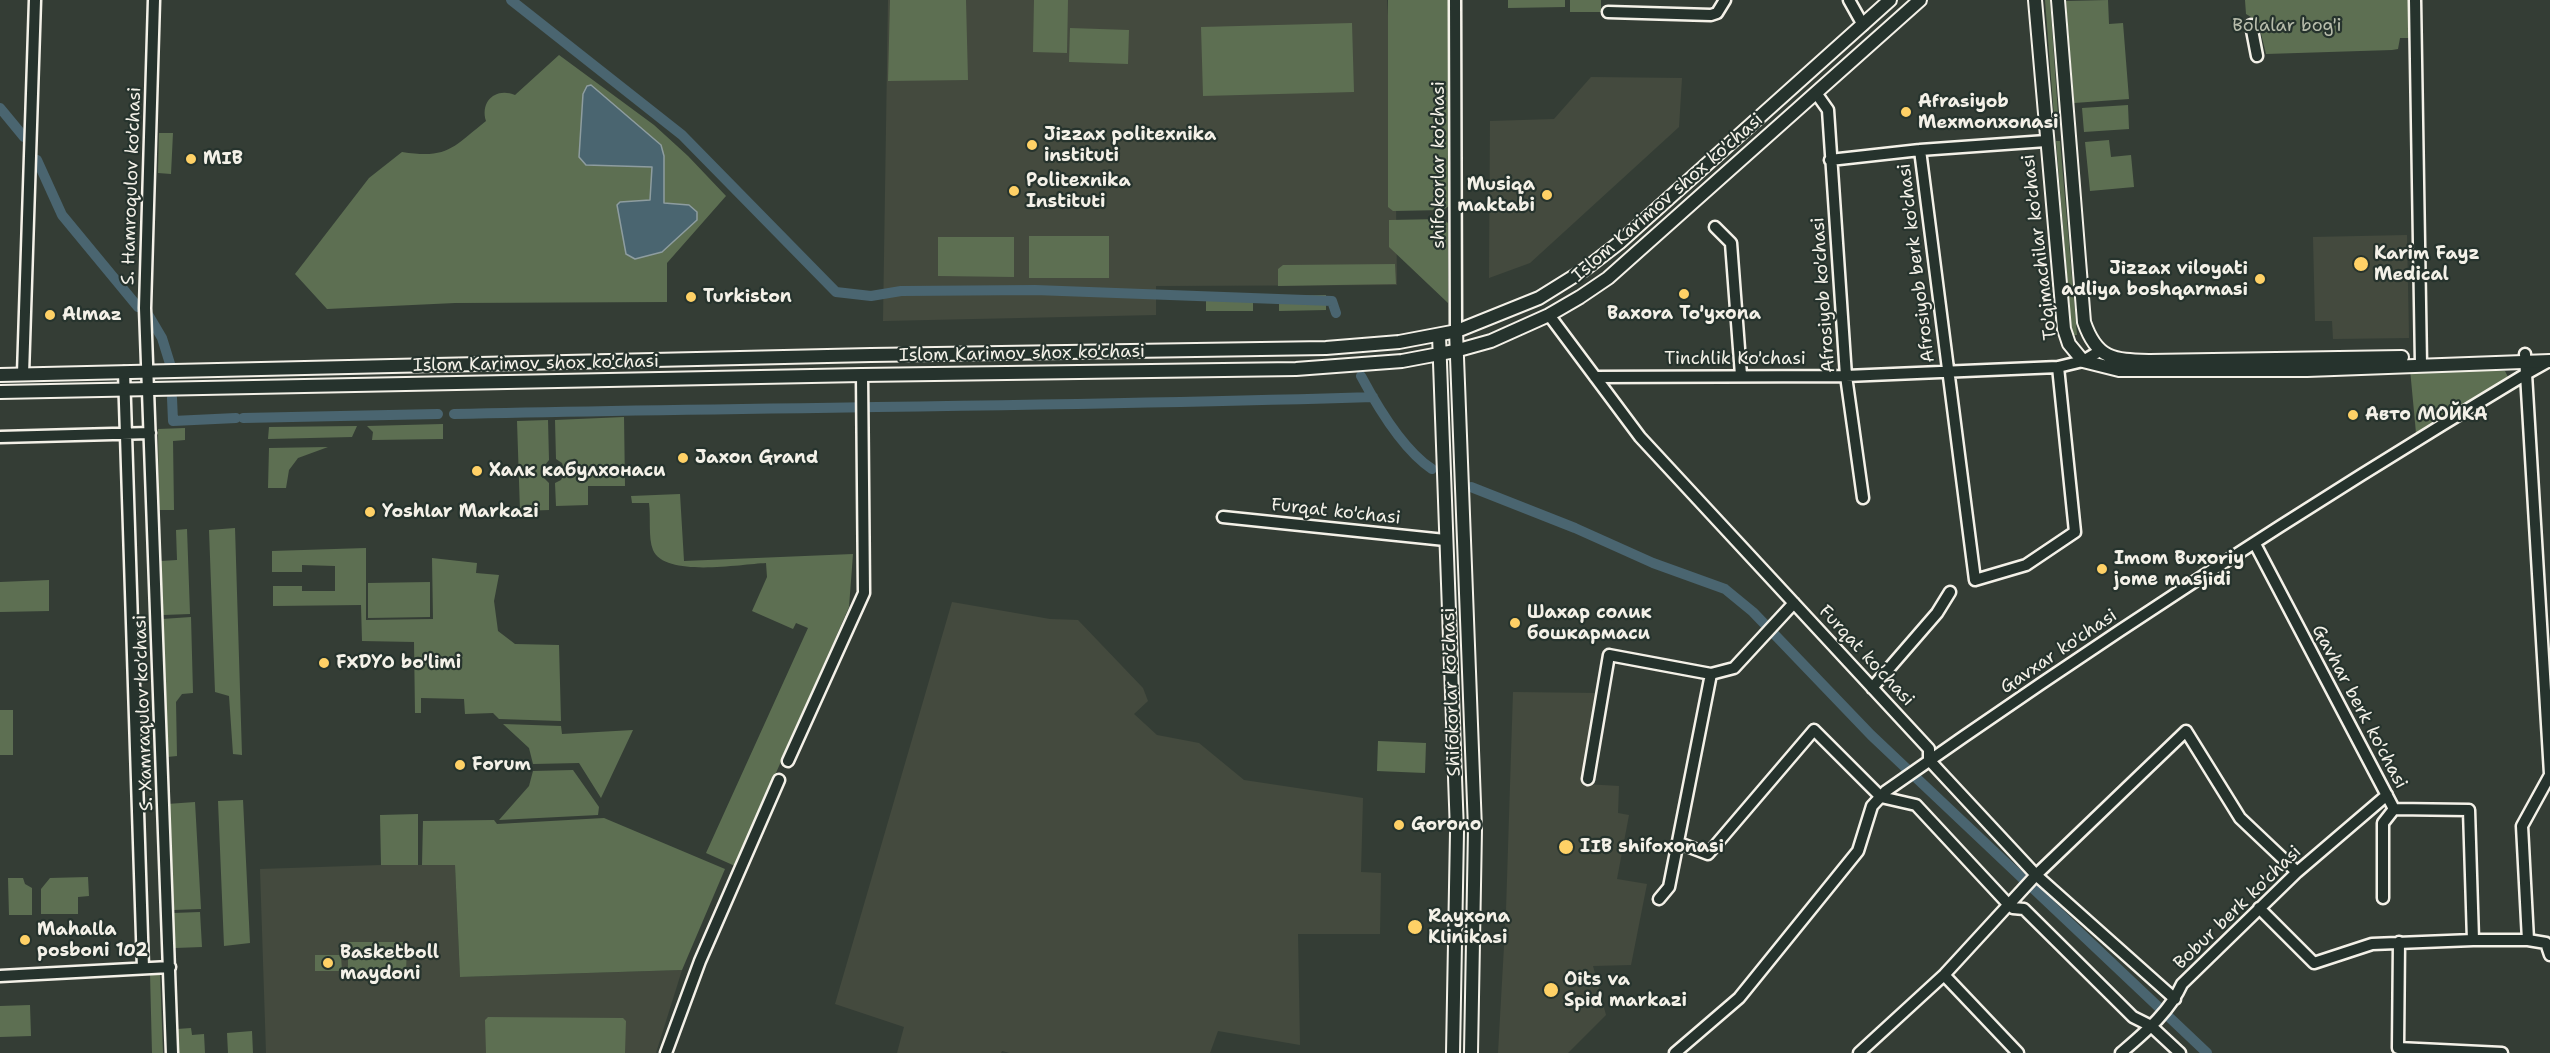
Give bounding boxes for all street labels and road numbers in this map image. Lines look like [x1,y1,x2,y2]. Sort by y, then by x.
street label: shifokorlar ko'chasi [1428,81,1450,249]
street label: S. Hamroqulov ko'chasi [118,86,146,286]
street label: Islom Karimov shox ko'chasi [1568,109,1768,287]
street label: To'qimachilar ko'chasi [2018,153,2062,341]
street label: Afrosiyob berk ko'chasi [1894,162,1940,364]
street label: Afrosiyob ko'chasi [1808,216,1840,374]
street label: Islom Karimov shox ko'chasi [899,341,1145,367]
street label: Tinchlik Ko'chasi [1664,348,1806,370]
street label: Islom Karimov shox ko'chasi [413,351,659,377]
street label: Furqat ko'chasi [1270,494,1402,530]
street label: Furqat ko'chasi [1814,601,1918,711]
street label: Gavxar ko'chasi [1997,605,2121,699]
street label: Shifokorlar ko'chasi [1438,607,1466,777]
street label: S. Xamraqulov ko'chasi [130,614,158,812]
street label: Gavhar berk ko'chasi [2307,621,2411,793]
street label: Bobur berk ko'chasi [2170,842,2306,974]

